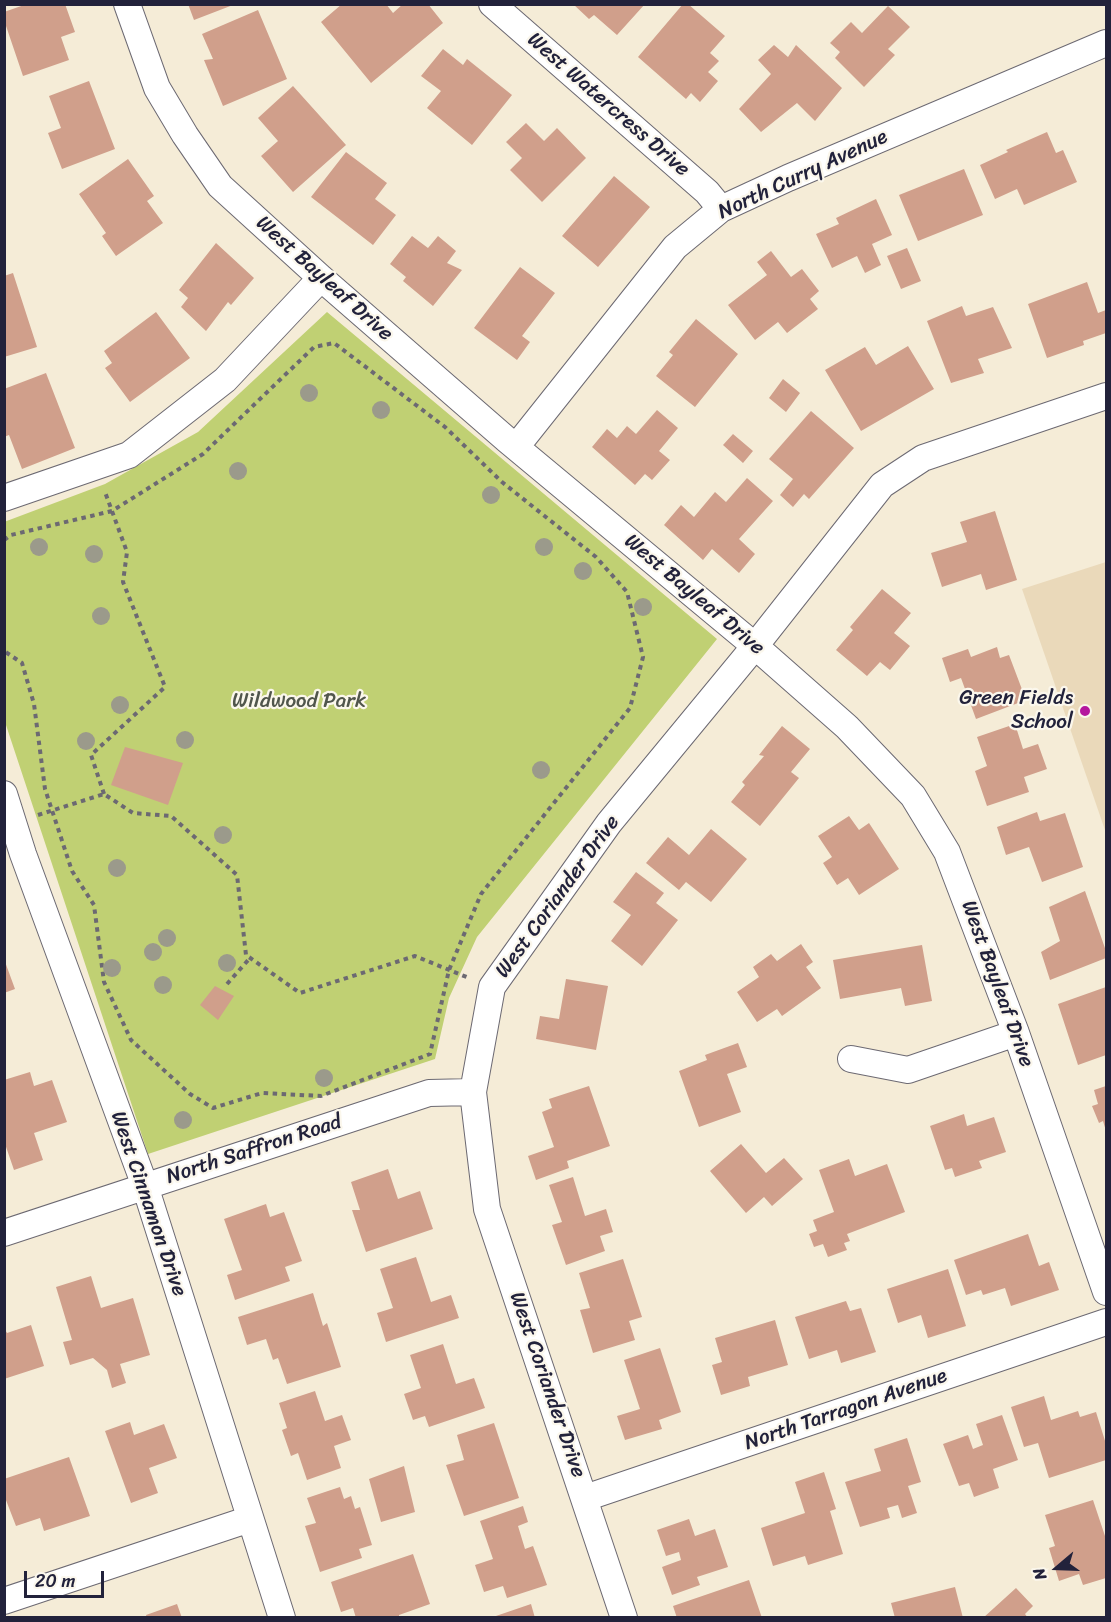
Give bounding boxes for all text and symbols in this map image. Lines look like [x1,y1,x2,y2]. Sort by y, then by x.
street label: West Watercress Drive [522,28,694,182]
street label: North Curry Avenue [714,125,892,225]
street label: West Bayleaf Drive [250,211,398,347]
street label: West Bayleaf Drive [619,529,769,661]
place label: Green Fields School [959,686,1073,736]
park label: Wildwood Park [232,689,366,715]
marker: Green Fields School [1078,704,1092,718]
street label: West Coriander Drive [491,811,625,983]
street label: West Bayleaf Drive [955,897,1039,1071]
street label: West Cinnamon Drive [104,1108,192,1300]
street label: North Saffron Road [163,1110,345,1190]
street label: West Coriander Drive [503,1289,591,1481]
street label: North Tarragon Avenue [741,1364,951,1456]
north arrow [1027,1538,1087,1598]
scale bar [27,1559,106,1597]
text: N [1024,1564,1055,1584]
text: 20 m [35,1565,75,1597]

